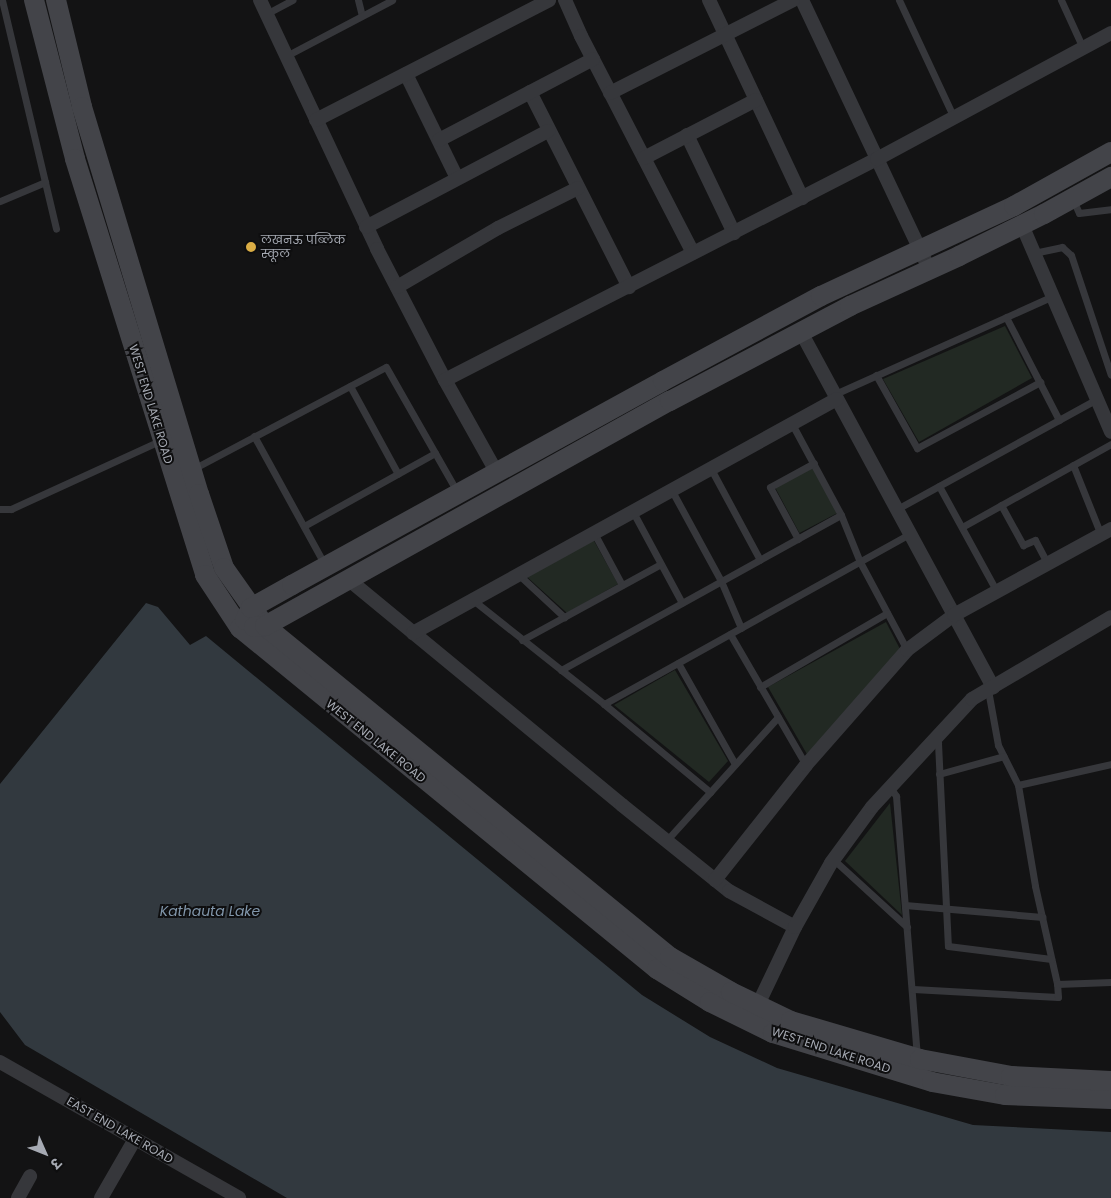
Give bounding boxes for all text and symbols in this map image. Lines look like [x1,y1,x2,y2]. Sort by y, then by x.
place label: लखनऊ पब्लिक स्कूल [261,233,345,261]
marker: लखनऊ पब्लिक स्कूल [245,241,257,253]
street label: WEST END LAKE ROAD [126,343,176,465]
street label: WEST END LAKE ROAD [323,696,429,786]
water label: Kathauta Lake [160,903,260,919]
street label: WEST END LAKE ROAD [770,1024,892,1076]
street label: EAST END LAKE ROAD [64,1094,176,1166]
north arrow [20,1128,70,1178]
text: उ [46,1154,66,1173]

